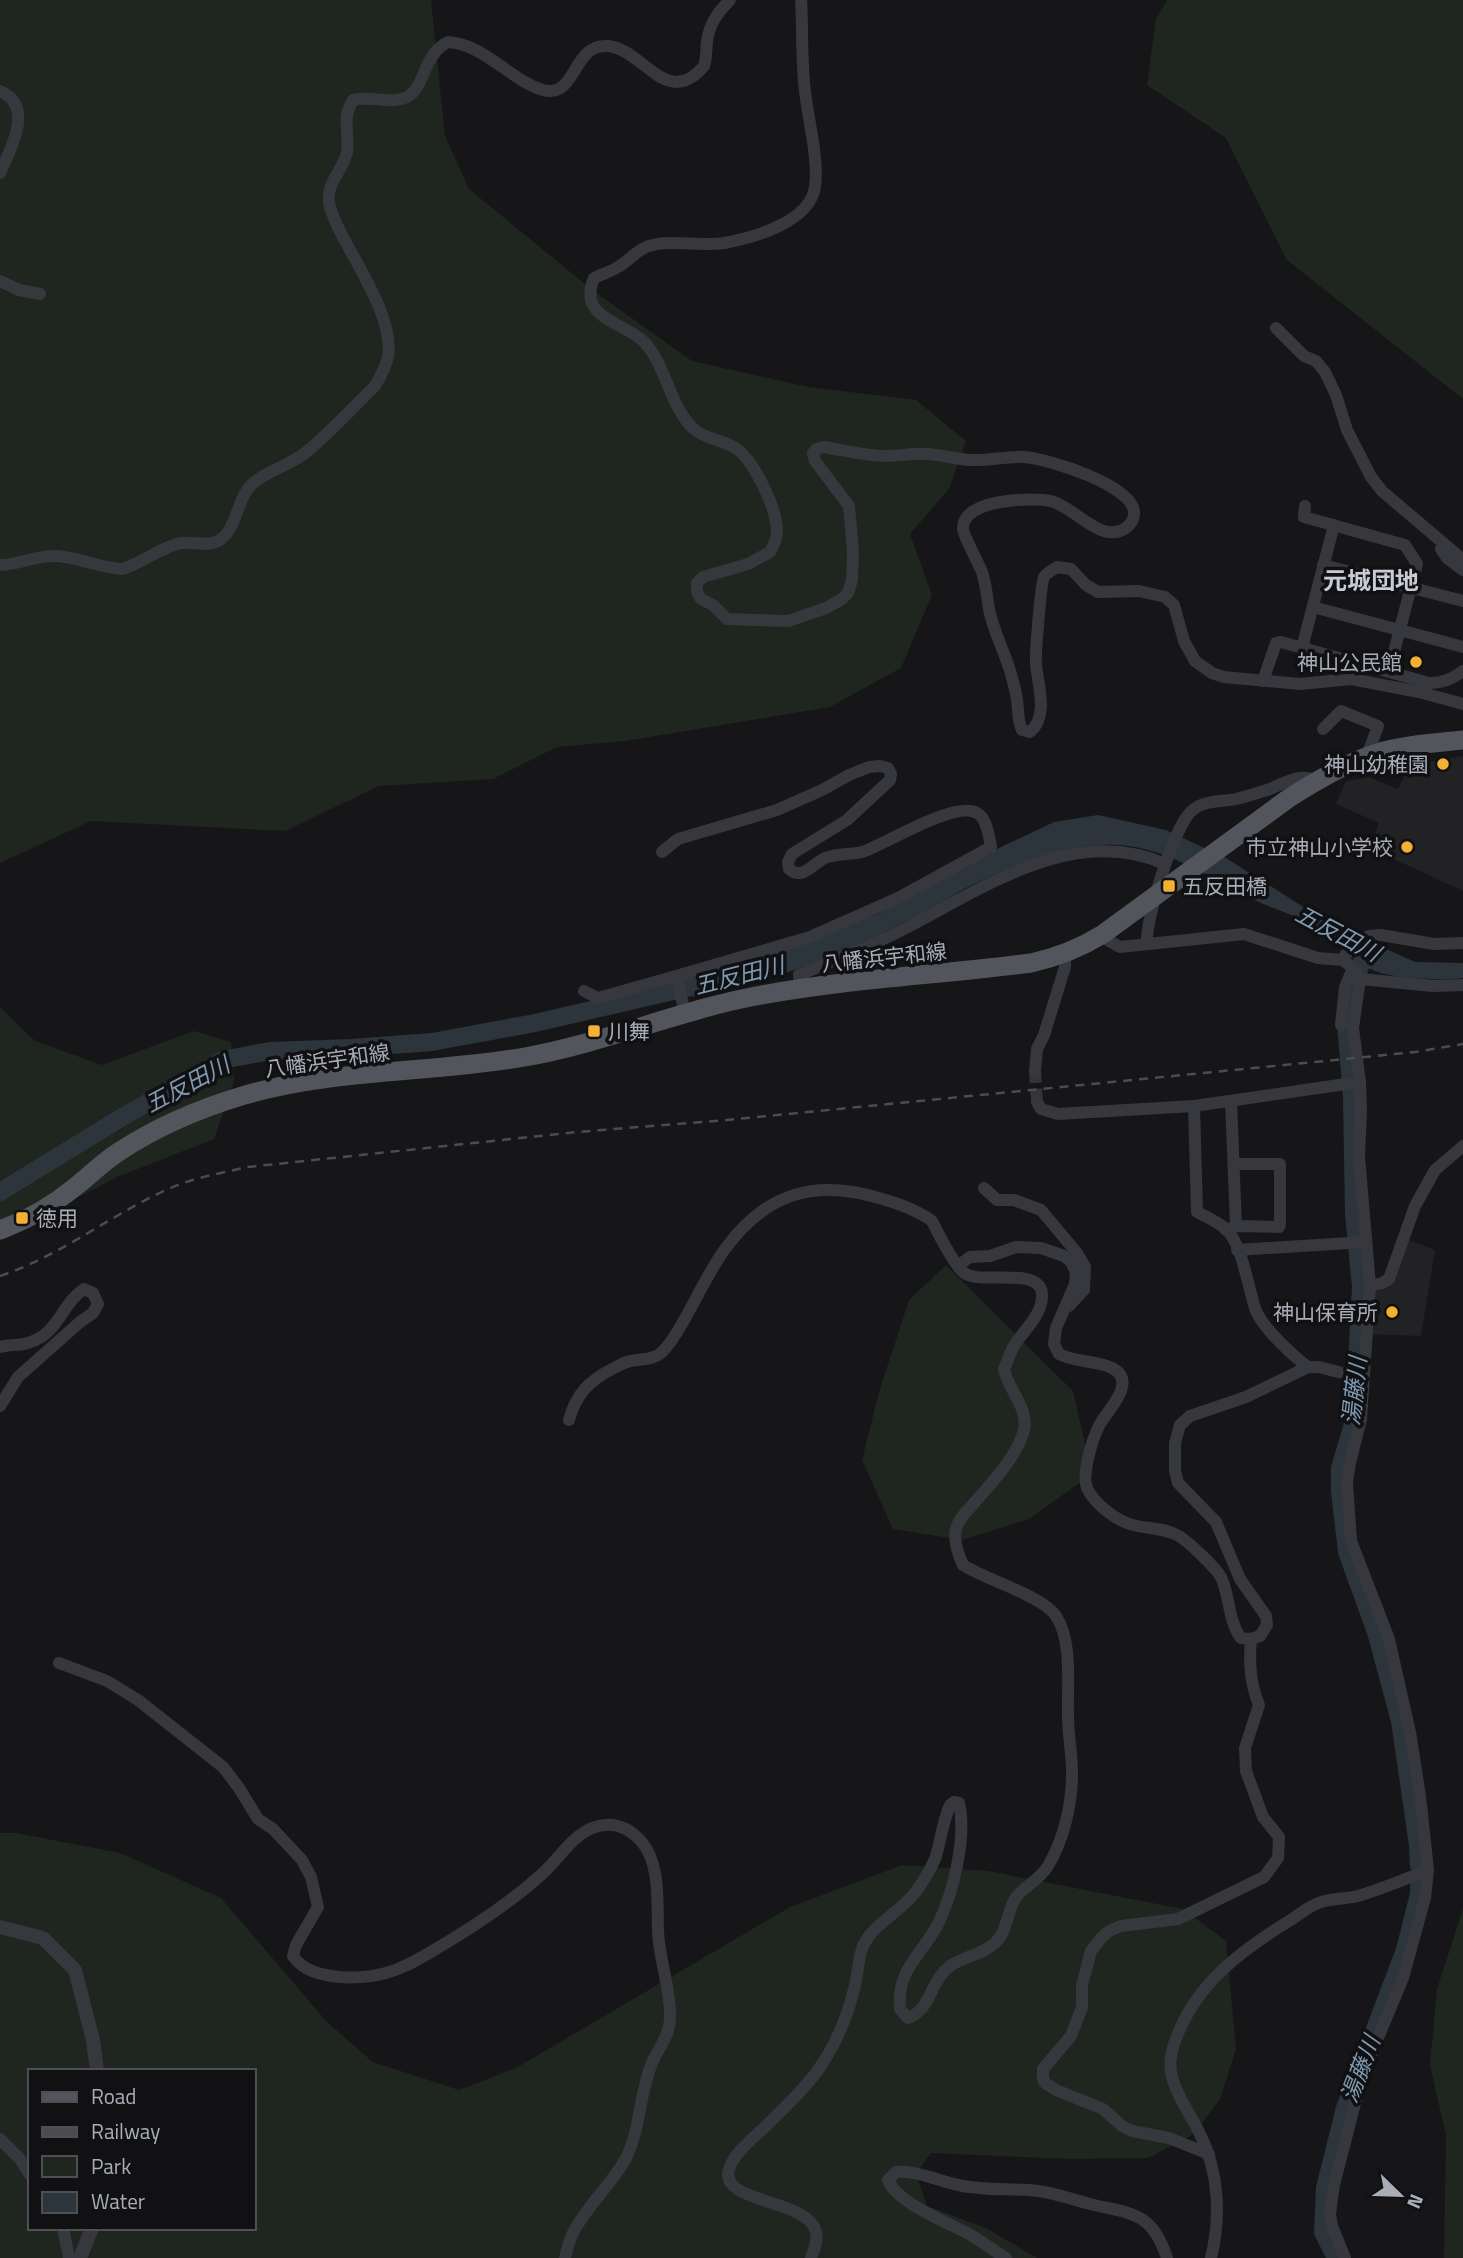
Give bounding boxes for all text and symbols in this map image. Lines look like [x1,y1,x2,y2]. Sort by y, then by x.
district label: 元城団地 [1323,562,1419,598]
place label: 神山公民館 [1297,646,1402,678]
marker: 神山公民館 [1408,654,1424,670]
place label: 神山幼稚園 [1324,748,1429,780]
marker: 神山幼稚園 [1435,756,1451,772]
place label: 市立神山小学校 [1246,831,1393,863]
marker: 市立神山小学校 [1399,839,1415,855]
place label: 五反田橋 [1183,870,1267,902]
marker: 五反田橋 [1161,878,1177,894]
water label: 五反田川 [1289,896,1389,971]
street label: 八幡浜宇和線 [820,935,948,979]
water label: 五反田川 [690,946,791,1003]
place label: 川舞 [608,1015,650,1047]
marker: 川舞 [586,1023,602,1039]
street label: 八幡浜宇和線 [262,1035,392,1085]
water label: 五反田川 [138,1046,238,1121]
place label: 徳用 [36,1202,78,1234]
marker: 徳用 [14,1210,30,1226]
place label: 神山保育所 [1273,1296,1378,1328]
marker: 神山保育所 [1384,1304,1400,1320]
water label: 湯藤川 [1333,1352,1375,1427]
water label: 湯藤川 [1331,2028,1390,2107]
legend [28,2069,256,2230]
text: Road [91,2080,136,2112]
text: Railway [91,2115,160,2147]
text: Park [91,2150,131,2182]
north arrow [1365,2160,1435,2230]
text: Water [91,2185,145,2217]
text: N [1400,2190,1432,2214]

